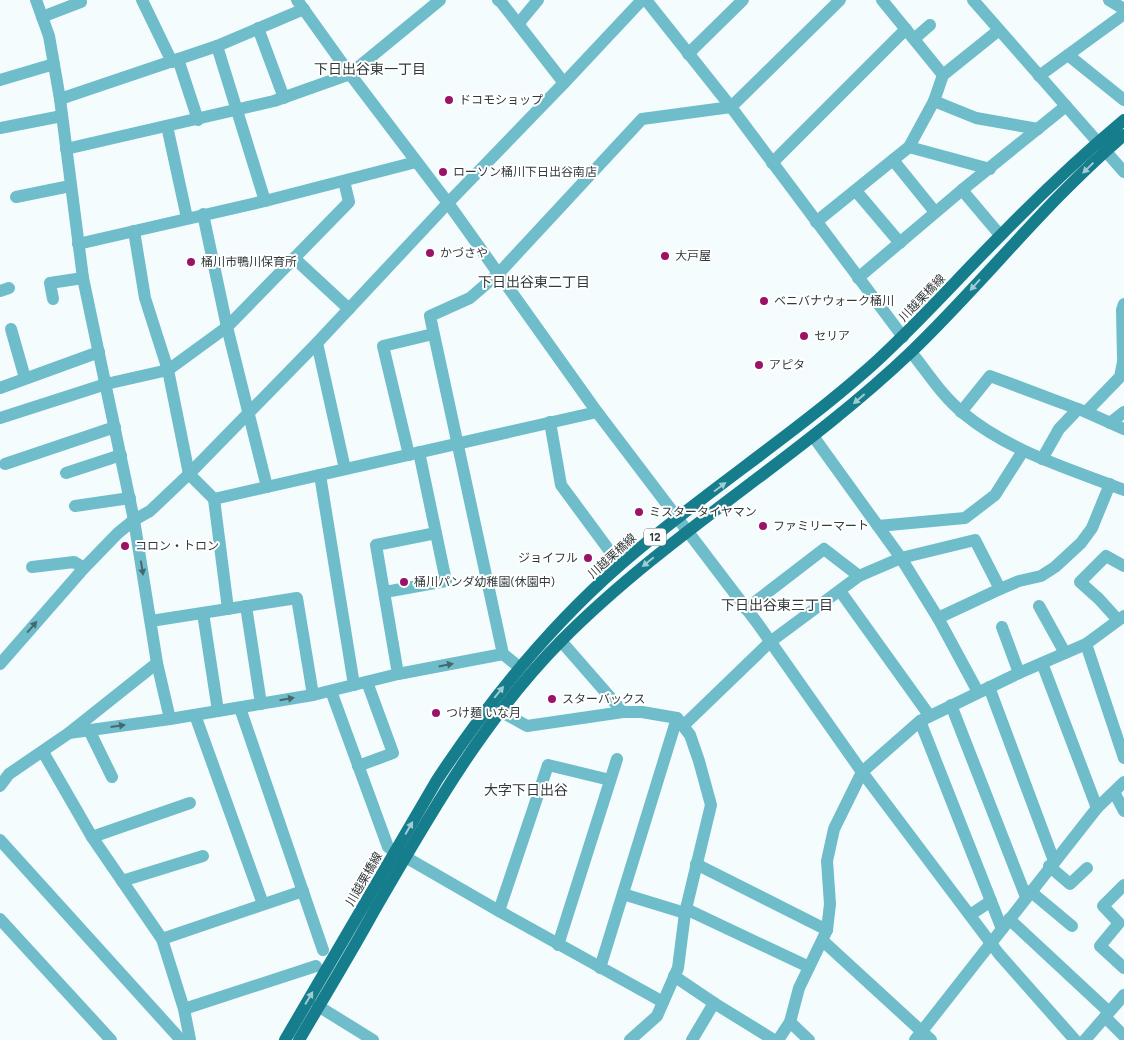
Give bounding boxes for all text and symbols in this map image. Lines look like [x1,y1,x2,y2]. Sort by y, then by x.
district label: 下日出谷東一丁目 [314,61,426,78]
place label: ドコモショップ [459,93,543,107]
marker: ドコモショップ [443,94,455,106]
one-way arrow [1082,162,1094,174]
place label: ローソン桶川下日出谷南店 [453,165,597,179]
marker: ローソン桶川下日出谷南店 [437,166,449,178]
place label: かづさや [440,246,488,260]
marker: かづさや [424,247,436,259]
place label: 大戸屋 [675,249,711,263]
marker: 大戸屋 [659,250,671,262]
place label: 桶川市鴨川保育所 [201,255,297,269]
marker: 桶川市鴨川保育所 [185,256,197,268]
street label: 川越栗橋線 [896,272,948,324]
district label: 下日出谷東二丁目 [478,274,590,291]
one-way arrow [969,279,981,291]
place label: ベニバナウォーク桶川 [774,294,894,308]
marker: ベニバナウォーク桶川 [758,295,770,307]
place label: セリア [814,329,850,343]
marker: セリア [798,330,810,342]
place label: アピタ [769,358,805,372]
marker: アピタ [753,359,765,371]
one-way arrow [853,393,866,404]
one-way arrow [713,481,726,492]
place label: ミスタータイヤマン [649,505,757,519]
marker: ミスタータイヤマン [633,506,645,518]
place label: ファミリーマート [773,519,869,533]
marker: ファミリーマート [757,520,769,532]
road number: 12 [644,528,666,546]
street label: 川越栗橋線 [585,531,639,581]
place label: コロン・トロン [135,539,219,553]
marker: コロン・トロン [119,540,131,552]
place label: ジョイフル [518,551,578,565]
marker: ジョイフル [582,552,594,564]
one-way arrow [642,557,655,568]
one-way arrow [139,560,147,576]
place label: 桶川パンダ幼稚園(休園中) [414,575,555,589]
marker: 桶川パンダ幼稚園(休園中) [398,576,410,588]
district label: 下日出谷東三丁目 [721,597,833,614]
one-way arrow [26,622,38,634]
one-way arrow [438,661,454,669]
one-way arrow [494,686,504,699]
place label: スターバックス [562,692,646,706]
marker: スターバックス [546,693,558,705]
one-way arrow [280,695,296,703]
place label: つけ麺 いな月 [446,706,521,720]
marker: つけ麺 いな月 [430,707,442,719]
one-way arrow [110,722,126,730]
district label: 大字下日出谷 [484,782,568,799]
one-way arrow [405,821,414,834]
street label: 川越栗橋線 [343,850,385,908]
one-way arrow [305,991,314,1005]

